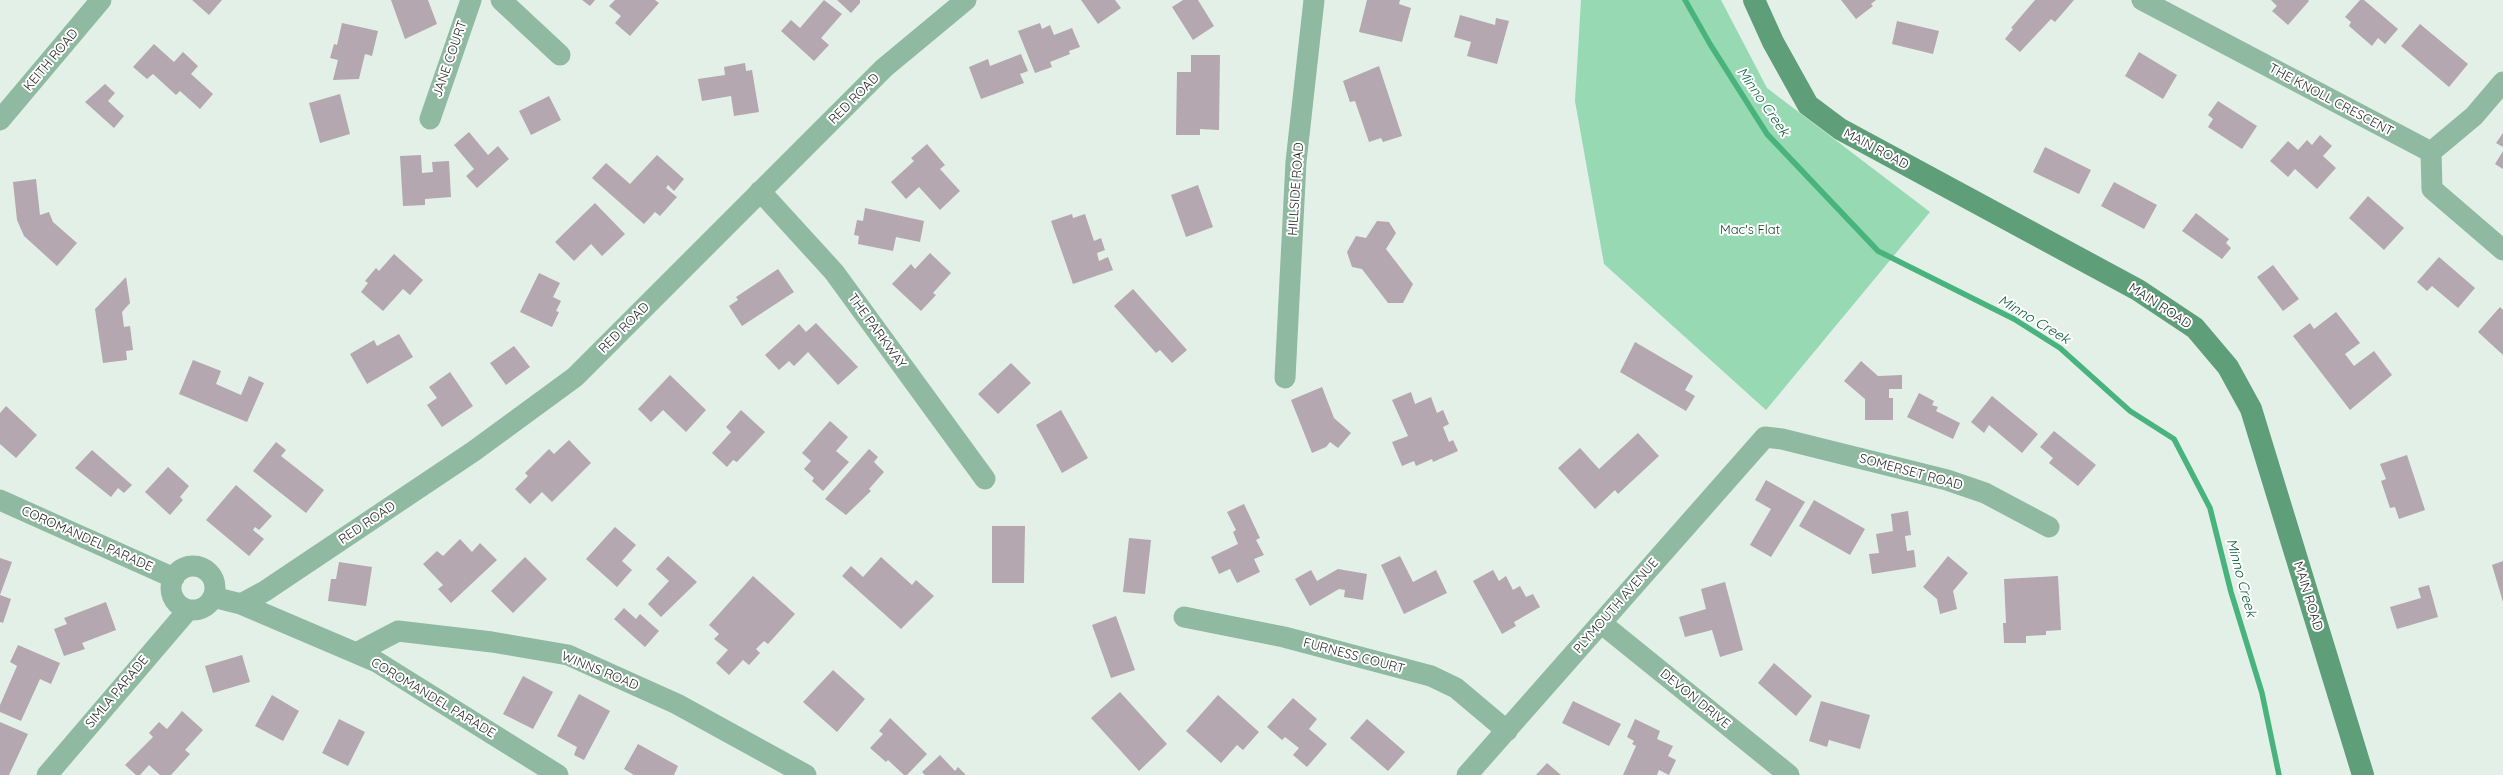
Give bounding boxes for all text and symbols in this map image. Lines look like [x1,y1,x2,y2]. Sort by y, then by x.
street label: JANE COURT [430,19,470,99]
street label: KEITH ROAD [20,26,82,94]
street label: THE KNOLL CRESCENT [2266,61,2396,139]
water label: Minno Creek [1733,64,1793,140]
street label: RED ROAD [825,70,883,128]
street label: MAIN ROAD [1841,125,1911,173]
street label: HILLSIDE ROAD [1285,142,1307,236]
park label: Mac's Flat [1720,222,1780,238]
street label: MAIN ROAD [2126,280,2194,332]
street label: THE PARKWAY [845,291,909,371]
water label: Minno Creek [1995,292,2073,348]
street label: RED ROAD [595,299,653,357]
street label: SOMERSET ROAD [1858,451,1964,493]
street label: RED ROAD [336,498,398,548]
street label: COROMANDEL PARADE [19,503,155,575]
water label: Minno Creek [2222,537,2260,619]
street label: PLYMOUTH AVENUE [1570,555,1662,657]
street label: MAIN ROAD [2290,559,2326,633]
street label: FURNESS COURT [1302,635,1406,677]
street label: WINNS ROAD [559,648,641,694]
street label: SIMLA PARADE [82,653,152,731]
street label: COROMANDEL PARADE [368,655,498,741]
street label: DEVON DRIVE [1657,666,1733,732]

